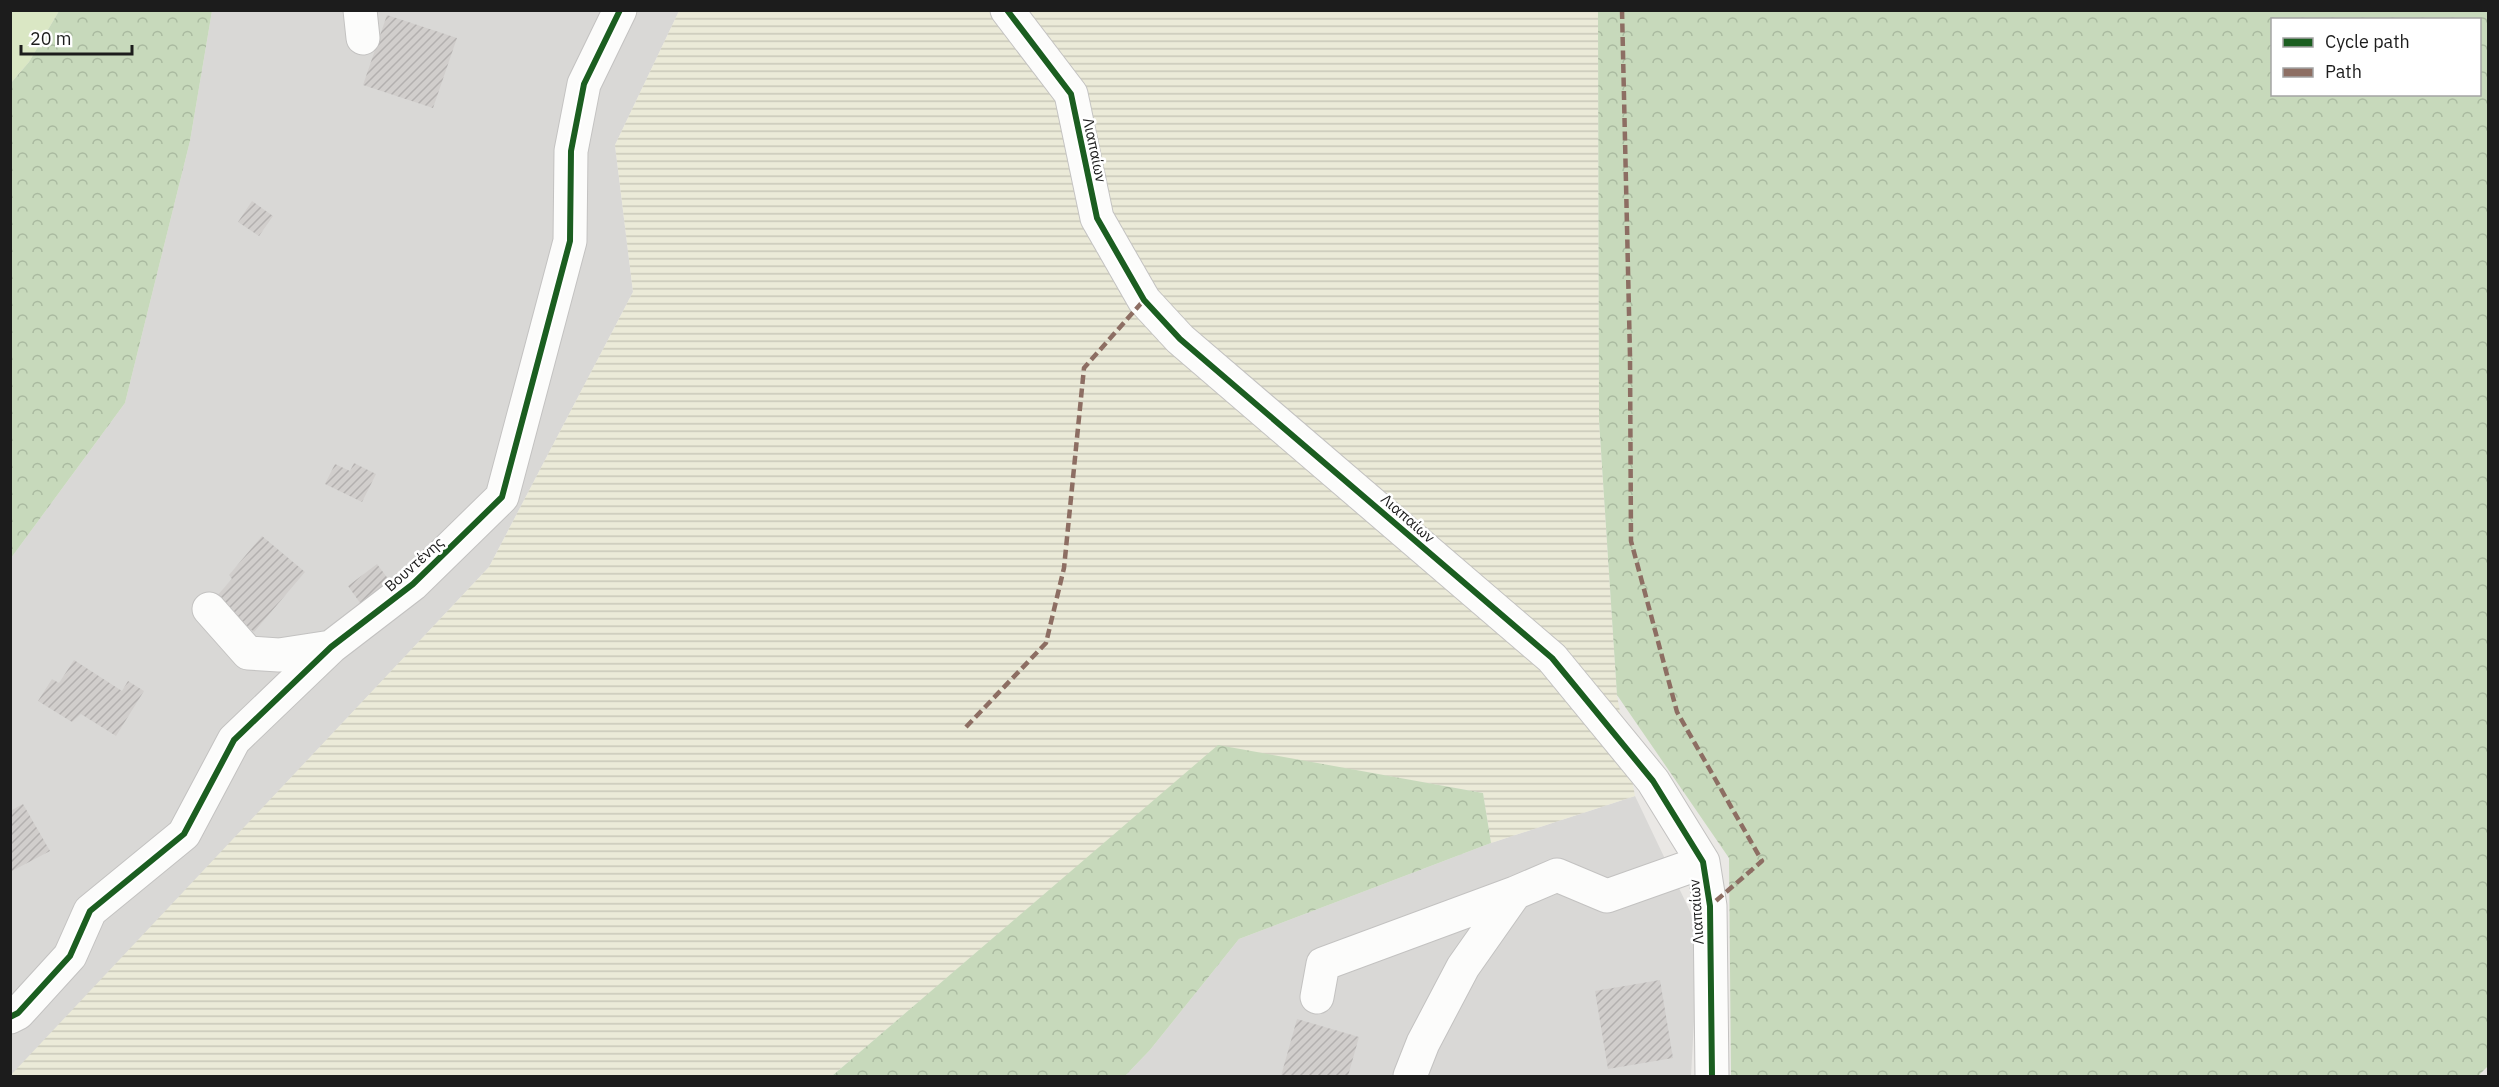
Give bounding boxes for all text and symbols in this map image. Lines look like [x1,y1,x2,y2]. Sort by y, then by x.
scale bar [21,18,132,56]
legend [2271,18,2481,96]
text: 20 m [30,27,72,50]
text: Cycle path [2325,30,2410,53]
text: Path [2325,60,2362,83]
street label: Λιαπαίων [1079,116,1111,184]
street label: Λιαπαίων [1377,489,1439,547]
street label: Βουντένης [380,532,448,596]
street label: Λιαπαίων [1684,878,1708,945]

